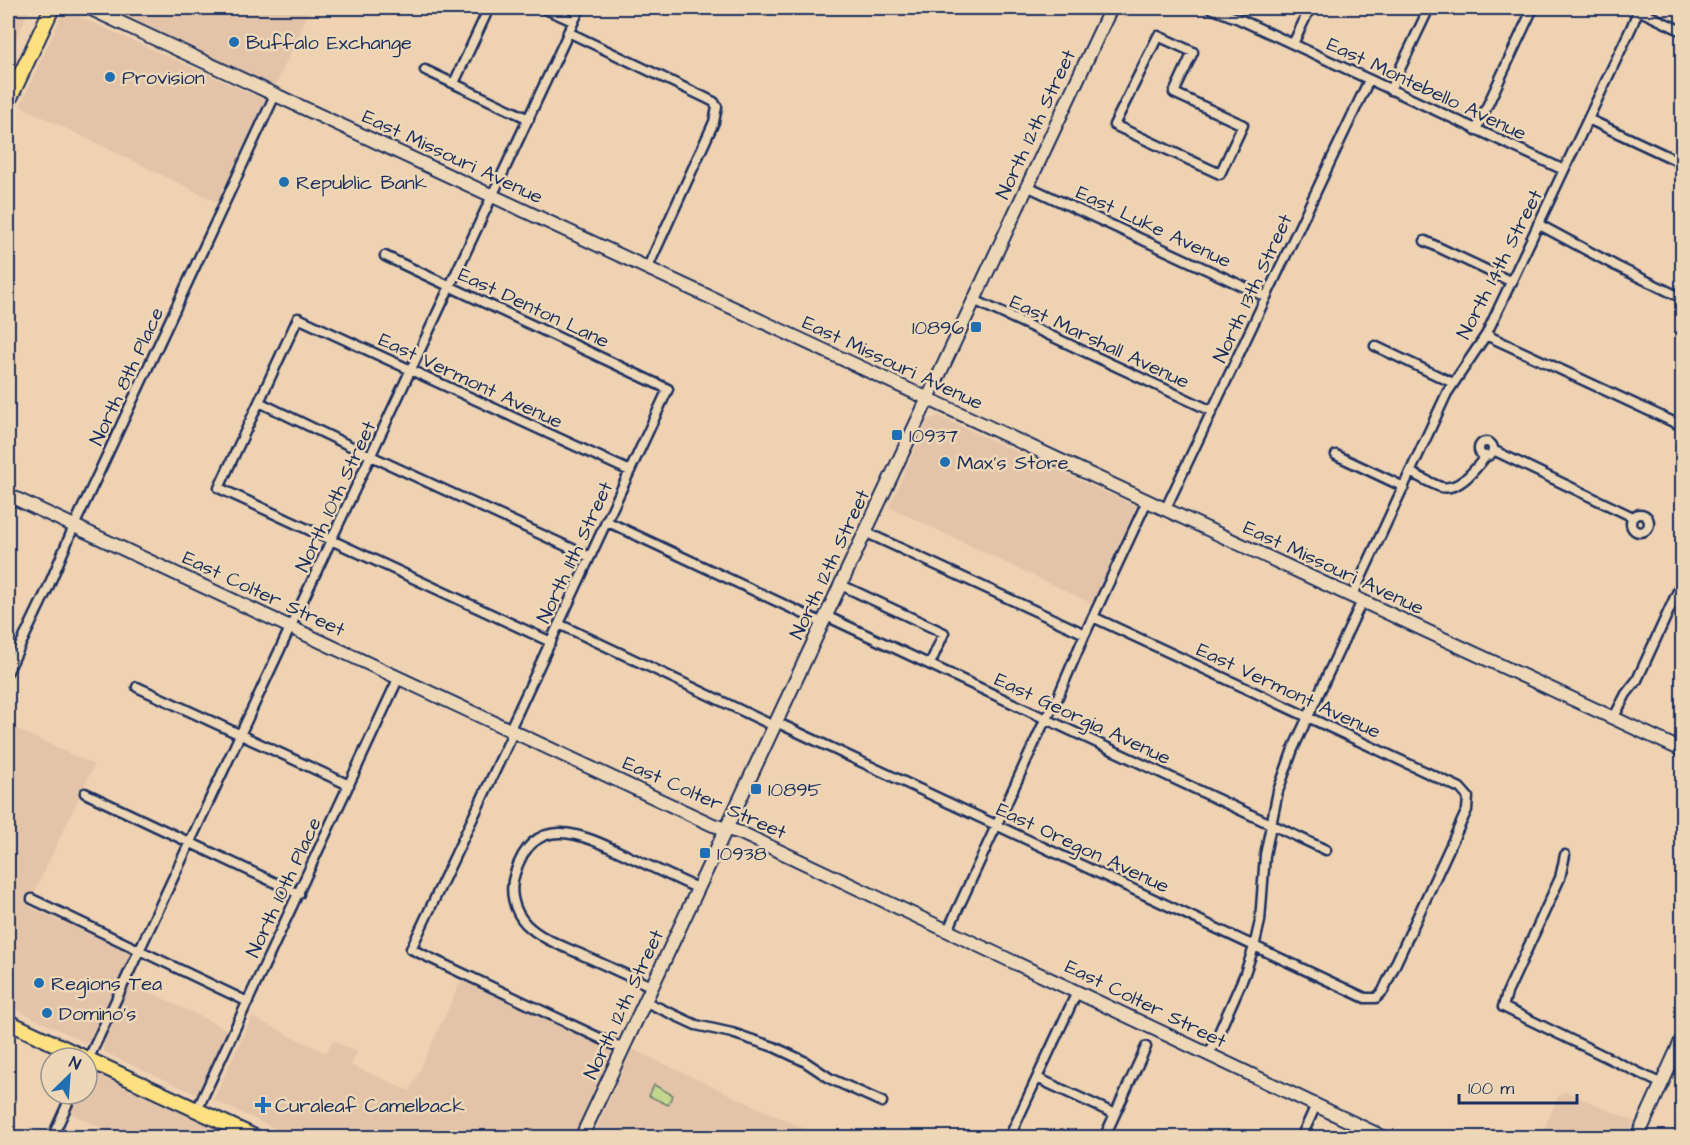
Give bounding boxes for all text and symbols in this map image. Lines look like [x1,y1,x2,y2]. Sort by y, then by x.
place label: Buffalo Exchange [246,29,412,58]
street label: East Montebello Avenue [1322,30,1531,148]
marker: Buffalo Exchange [227,35,241,49]
street label: North 12th Street [989,45,1083,204]
place label: Provision [122,64,205,92]
marker: Provision [103,70,117,84]
street label: East Missouri Avenue [358,103,548,211]
place label: Republic Bank [296,169,427,197]
marker: Republic Bank [277,175,291,189]
street label: East Luke Avenue [1071,179,1236,275]
street label: North 14th Street [1450,185,1550,344]
street label: North 13th Street [1206,209,1300,367]
street label: East Denton Lane [453,261,614,355]
street label: East Marshall Avenue [1005,288,1194,396]
street label: North 8th Place [83,303,171,450]
street label: East Missouri Avenue [798,309,988,417]
place label: 10896 [912,314,964,342]
marker: 10896 [969,320,983,334]
street label: East Vermont Avenue [374,326,567,436]
street label: North 10th Street [289,416,383,577]
place label: 10937 [909,422,958,450]
marker: 10937 [890,428,904,442]
place label: Max's Store [957,449,1069,477]
marker: Max's Store [938,455,952,469]
street label: North 11th Street [530,477,620,628]
street label: North 12th Street [783,485,877,644]
street label: East Missouri Avenue [1239,514,1429,622]
street label: East Colter Street [178,544,349,644]
street label: East Vermont Avenue [1192,636,1385,746]
street label: East Georgia Avenue [989,666,1175,773]
street label: East Colter Street [618,749,791,847]
place label: 10895 [768,776,822,804]
marker: 10895 [749,782,763,796]
street label: East Oregon Avenue [991,796,1174,901]
street label: North 10th Place [239,813,329,962]
place label: 10938 [717,840,767,868]
marker: 10938 [698,846,712,860]
street label: North 12th Street [577,925,671,1084]
street label: East Colter Street [1060,953,1231,1055]
place label: Regions Tea [51,970,162,999]
marker: Regions Tea [32,976,46,990]
place label: Domino's [59,1000,136,1028]
marker: Domino's [40,1006,54,1020]
north arrow [39,1046,99,1106]
text: N [66,1051,84,1075]
scale bar [1459,1067,1578,1105]
text: 100 m [1468,1076,1514,1101]
place label: Curaleaf Camelback [275,1092,465,1120]
marker: Curaleaf Camelback [256,1098,270,1112]

